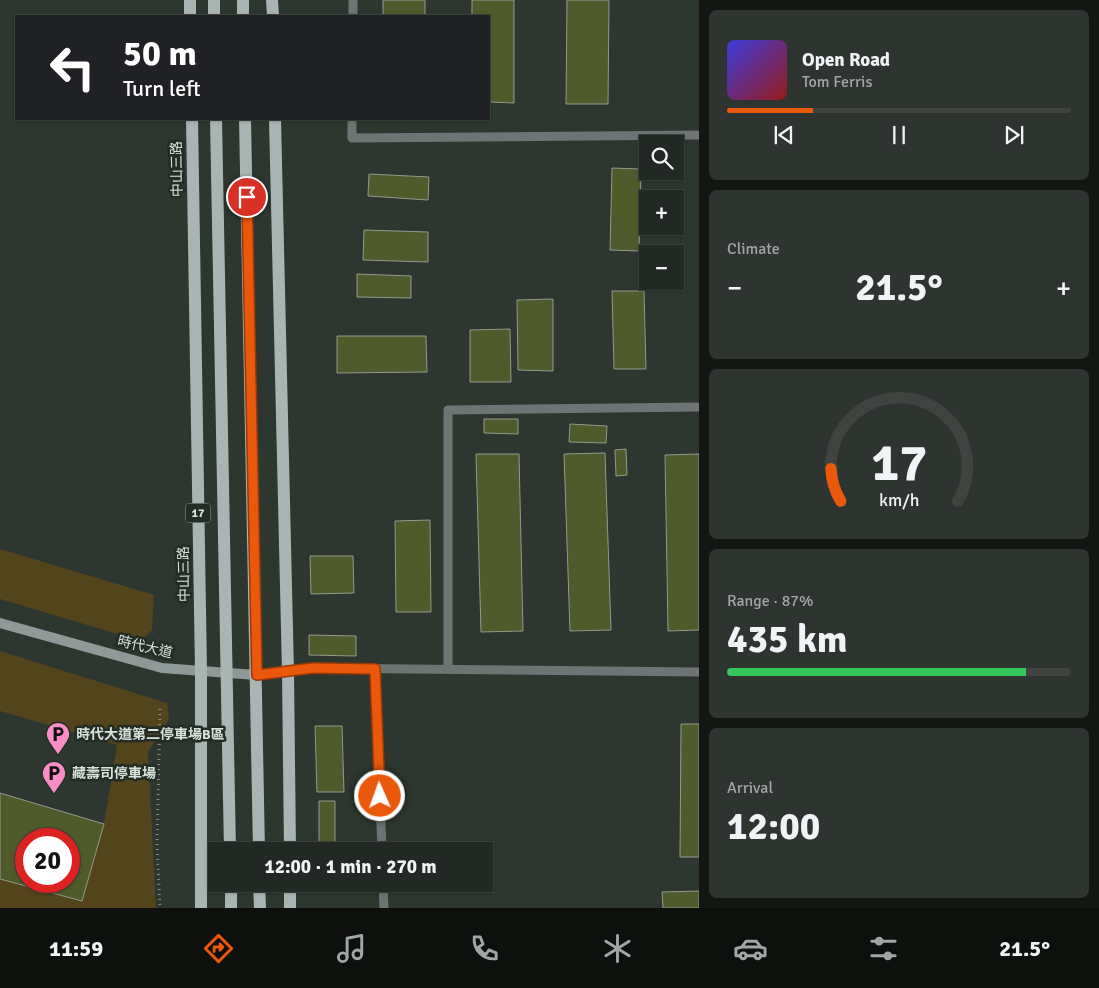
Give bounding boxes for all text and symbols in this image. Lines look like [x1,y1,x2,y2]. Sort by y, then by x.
text: 50 m [123,32,197,75]
icon: left [40,35,105,100]
text: Open Road [802,48,890,72]
text: Tom Ferris [802,72,872,92]
text: Turn left [123,75,201,102]
icon: previous [770,121,798,149]
icon: pause [885,121,913,149]
icon: next [1000,121,1028,149]
map controls [639,135,684,290]
button: search [639,135,684,180]
street label: 中山三路 [168,141,186,197]
pin [226,176,268,218]
icon: arrive [233,183,261,211]
button: + [639,190,684,235]
text: Climate [727,239,780,259]
button: − [639,245,684,290]
text: 21.5° [855,264,943,311]
text: − [727,271,742,305]
text: + [1056,271,1071,305]
text: 17 [871,431,927,495]
text: km/h [879,489,919,511]
road number: 17 [186,503,210,522]
street label: 中山三路 [175,546,193,602]
text: Range · 87% [727,591,813,611]
text: 435 km [727,616,848,663]
street label: 時代大道 [116,632,174,662]
parking icon: 時代大道第二停車場B區 [45,721,71,755]
place label: 時代大道第二停車場B區 [76,726,225,743]
parking icon: 藏壽司停車場 [41,760,67,794]
place label: 藏壽司停車場 [72,765,156,782]
position arrow [353,769,405,821]
text: Arrival [727,778,773,798]
text: 12:00 [727,803,820,850]
speed limit sign: 20 [15,828,80,893]
text: 12:00 · 1 min · 270 m [264,855,437,879]
icon: directions [201,931,236,966]
icon: music [334,931,369,966]
icon: phone [467,931,502,966]
icon: climate [600,931,635,966]
icon: car [733,931,768,966]
icon: filters [866,931,901,966]
text: 11:59 [49,935,103,962]
text: 21.5° [999,935,1050,962]

